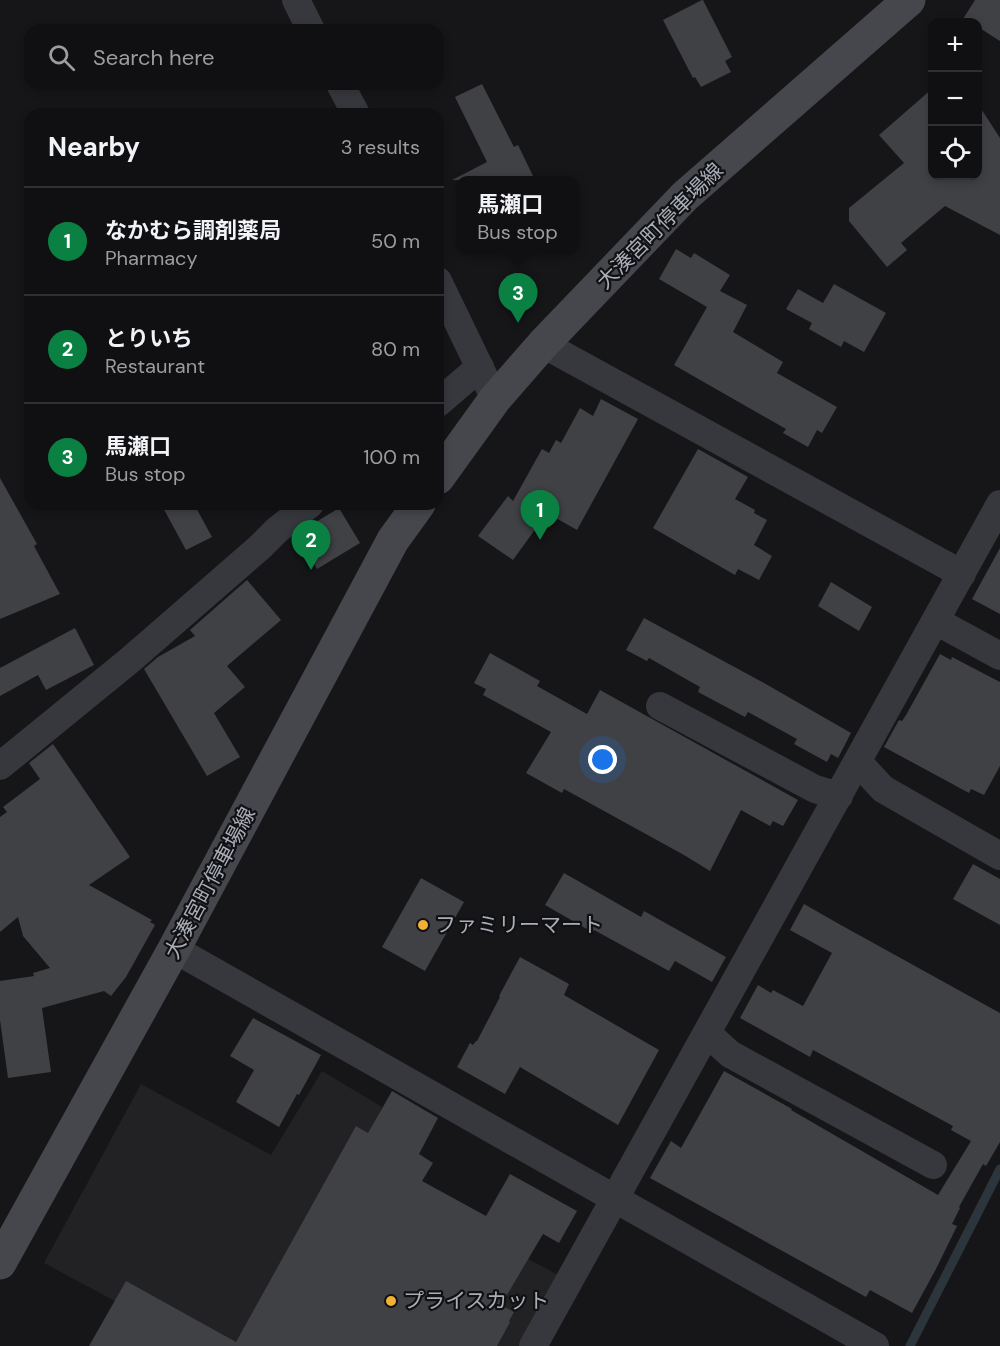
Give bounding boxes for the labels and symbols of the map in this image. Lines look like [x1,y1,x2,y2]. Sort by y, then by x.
street label: 大湊宮町停車場線 [591,157,729,295]
pin: 3 [498,274,538,323]
pin: 1 [520,490,560,540]
pin: 2 [292,520,330,570]
your location [588,745,617,774]
street label: 大湊宮町停車場線 [158,802,262,964]
place label: ファミリーマート [435,911,603,939]
marker: ファミリーマート [416,918,430,932]
place label: プライスカット [403,1287,549,1315]
marker: プライスカット [384,1294,398,1308]

